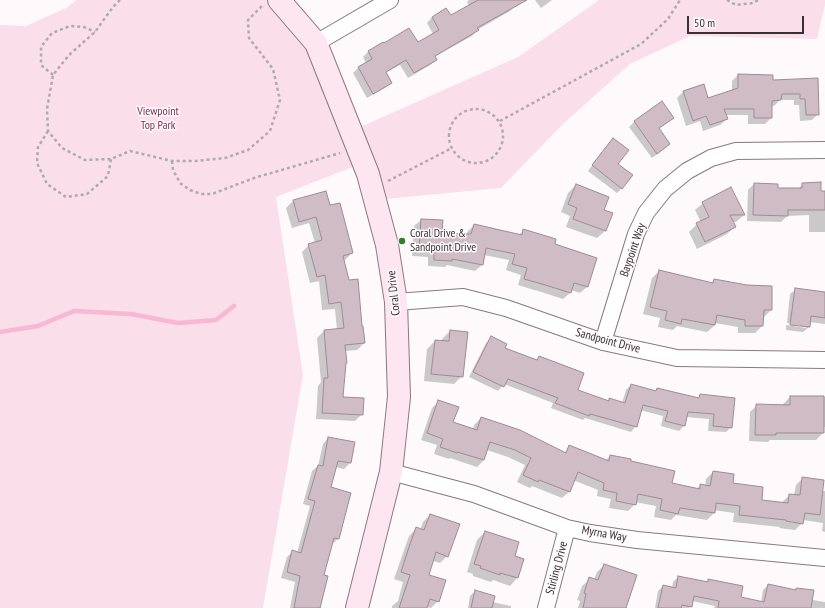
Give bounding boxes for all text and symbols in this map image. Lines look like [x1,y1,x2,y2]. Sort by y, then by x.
scale bar [689,8,806,34]
text: 50 m [694,15,715,30]
park label: Viewpoint Top Park [137,105,179,133]
street label: Baypoint Way [617,221,649,279]
place label: Coral Drive & Sandpoint Drive [410,227,476,255]
marker: Coral Drive & Sandpoint Drive [397,236,407,246]
street label: Coral Drive [384,270,404,316]
street label: Sandpoint Drive [574,325,642,357]
street label: Myrna Way [581,523,627,545]
street label: Stirling Drive [543,540,571,596]

